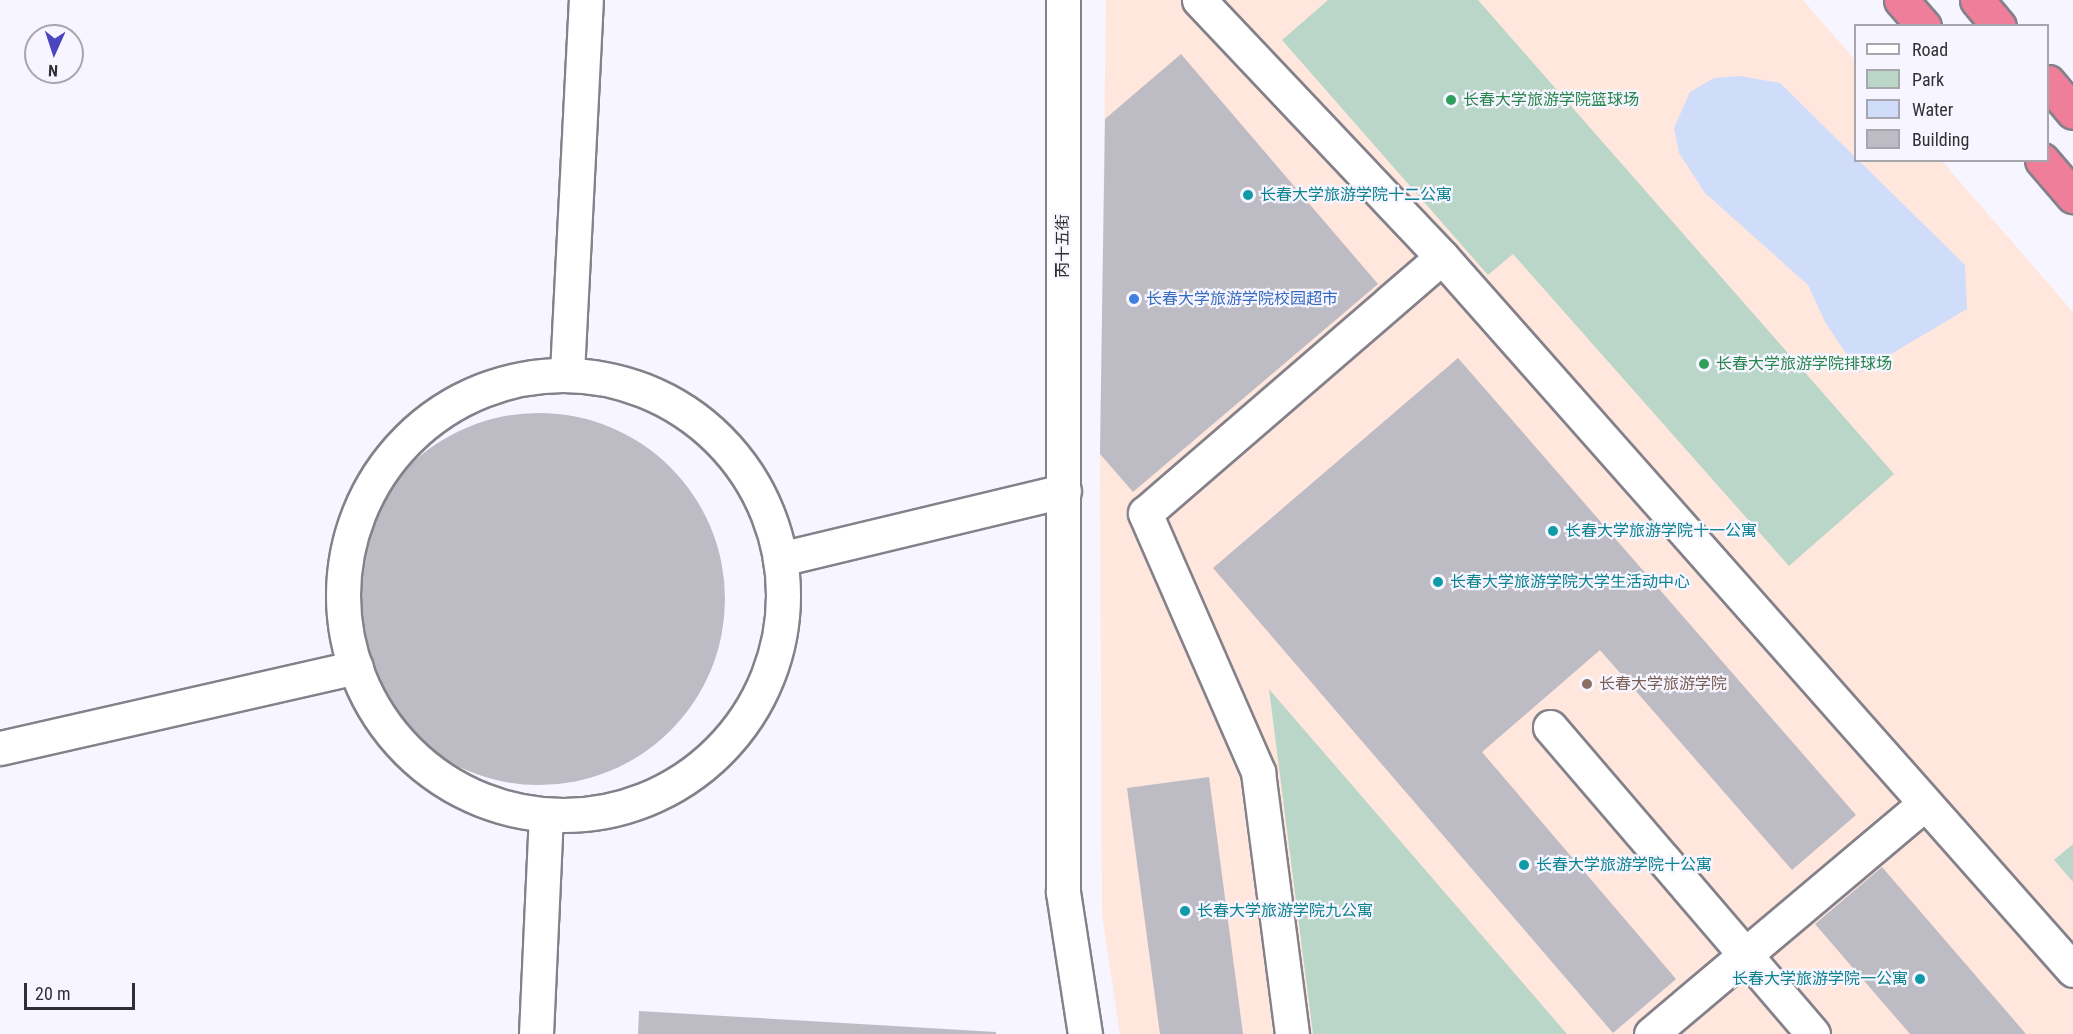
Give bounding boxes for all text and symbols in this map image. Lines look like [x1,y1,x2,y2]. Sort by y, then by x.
north arrow [24,24,84,84]
legend [1854,24,2049,162]
text: Road [1912,39,1948,60]
text: N [48,61,59,80]
text: Park [1912,69,1944,90]
place label: 长春大学旅游学院篮球场 [1463,90,1639,110]
marker: 长春大学旅游学院篮球场 [1444,93,1458,107]
text: Water [1912,99,1953,120]
text: Building [1912,129,1969,150]
place label: 长春大学旅游学院十二公寓 [1260,185,1452,205]
marker: 长春大学旅游学院十二公寓 [1241,188,1255,202]
street label: 丙十五街 [1053,214,1073,278]
place label: 长春大学旅游学院校园超市 [1146,289,1338,309]
marker: 长春大学旅游学院校园超市 [1127,292,1141,306]
place label: 长春大学旅游学院排球场 [1716,354,1892,374]
marker: 长春大学旅游学院排球场 [1697,357,1711,371]
place label: 长春大学旅游学院十一公寓 [1565,521,1757,541]
marker: 长春大学旅游学院十一公寓 [1546,524,1560,538]
place label: 长春大学旅游学院大学生活动中心 [1450,572,1690,592]
marker: 长春大学旅游学院大学生活动中心 [1431,575,1445,589]
place label: 长春大学旅游学院 [1599,674,1727,694]
marker: 长春大学旅游学院 [1580,677,1594,691]
place label: 长春大学旅游学院十公寓 [1536,855,1712,875]
marker: 长春大学旅游学院十公寓 [1517,858,1531,872]
place label: 长春大学旅游学院九公寓 [1197,901,1373,921]
marker: 长春大学旅游学院九公寓 [1178,904,1192,918]
place label: 长春大学旅游学院一公寓 [1732,969,1908,989]
scale bar [27,971,138,1009]
marker: 长春大学旅游学院一公寓 [1913,972,1927,986]
text: 20 m [35,983,70,1004]

